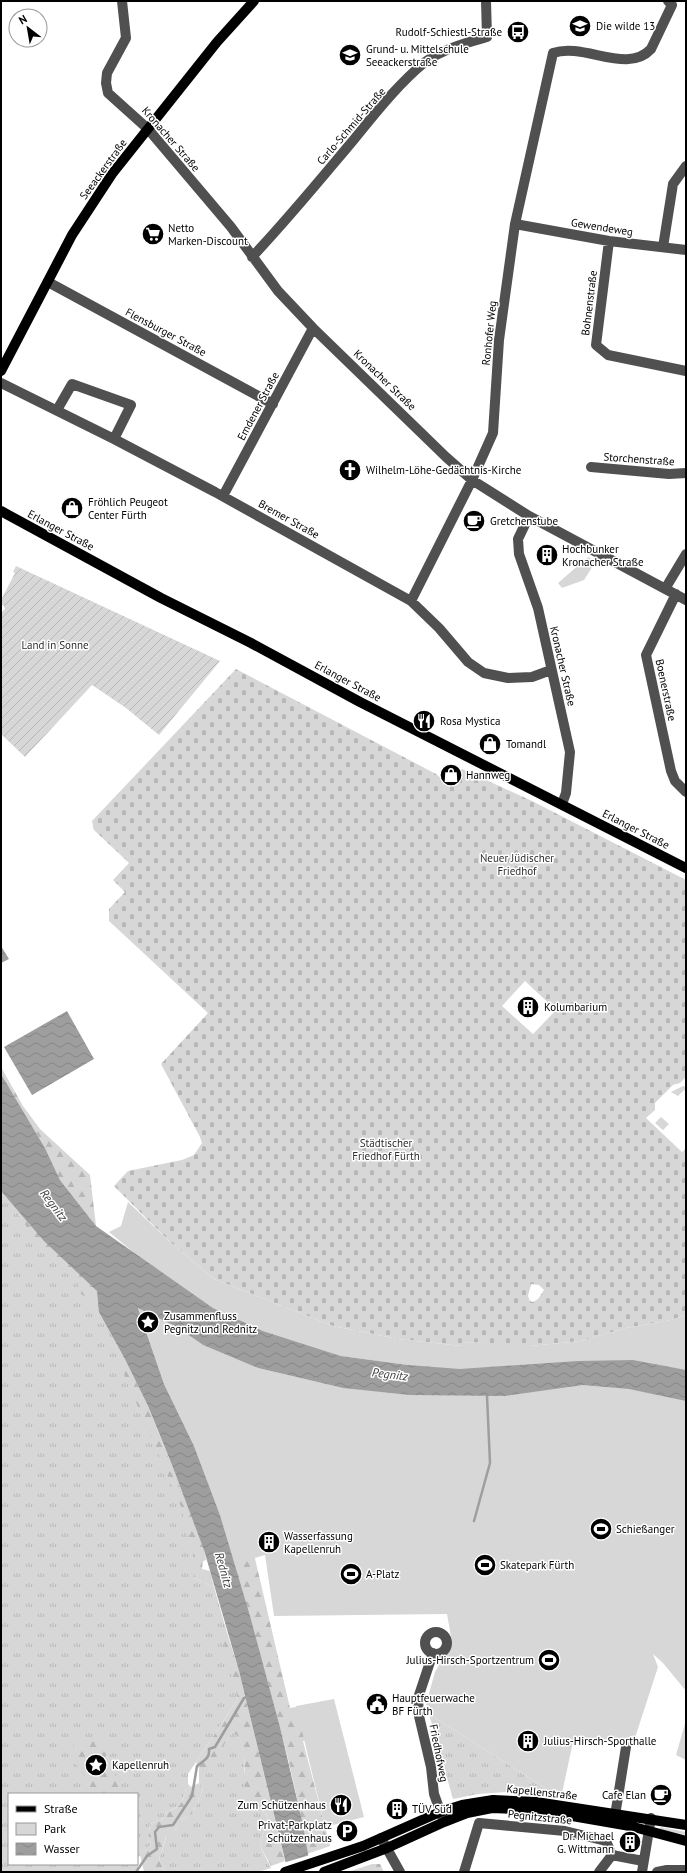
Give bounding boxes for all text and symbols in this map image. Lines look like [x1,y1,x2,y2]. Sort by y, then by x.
north arrow [8,8,48,48]
text: N [16,12,30,27]
school or university icon: Die wilde 13 [567,13,593,39]
bus stop icon: Rudolf-Schiestl-Straße [505,19,531,45]
place label: Die wilde 13 [596,19,655,33]
place label: Rudolf-Schiestl-Straße [395,25,502,39]
school or university icon: Grund- u. Mittelschule Seeackerstraße [337,42,363,68]
place label: Grund- u. Mittelschule Seeackerstraße [366,42,469,69]
street label: Carlo-Schmid-Straße [314,84,389,168]
street label: Kronacher Straße [139,104,203,175]
street label: Seeackerstraße [76,136,130,202]
street label: Gewendeweg [570,215,634,239]
supermarket icon: Netto Marken-Discount [140,221,166,247]
place label: Netto Marken-Discount [168,221,248,248]
street label: Bohnenstraße [578,269,600,336]
street label: Ronhofer Weg [479,300,499,366]
street label: Flensburger Straße [123,305,209,359]
street label: Kronacher Straße [351,347,420,414]
street label: Emdener Straße [234,369,282,443]
street label: Storchenstraße [603,450,675,468]
church icon: Wilhelm-Löhe-Gedächtnis-Kirche [337,457,363,483]
place label: Wilhelm-Löhe-Gedächtnis-Kirche [366,463,522,477]
shop icon: Fröhlich Peugeot Center Fürth [59,495,85,521]
place label: Fröhlich Peugeot Center Fürth [88,495,168,522]
street label: Bremer Straße [256,496,322,542]
street label: Erlanger Straße [25,507,97,554]
cafe icon: Gretchenstube [461,508,487,534]
place label: Gretchenstube [490,514,558,528]
building icon: Hochbunker Kronacher Straße [534,542,560,568]
place label: Hochbunker Kronacher Straße [562,542,644,569]
street label: Kronacher Straße [547,625,579,708]
park label: Land in Sonne [21,638,89,652]
street label: Erlanger Straße [312,658,384,705]
street label: Boenerstraße [653,658,679,723]
restaurant icon: Rosa Mystica [411,708,437,734]
place label: Rosa Mystica [440,714,501,728]
shop icon: Tomandl [477,731,503,757]
place label: Tomandl [506,737,547,751]
shop icon: Hannweg [438,762,464,788]
place label: Hannweg [466,768,510,782]
street label: Erlanger Straße [600,806,672,852]
park label: Neuer Jüdischer Friedhof [480,851,554,878]
building icon: Kolumbarium [515,994,541,1020]
place label: Kolumbarium [544,1000,607,1014]
park label: Städtischer Friedhof Fürth [352,1136,420,1163]
water label: Regnitz [37,1186,71,1225]
place icon: Zusammenfluss Pegnitz und Rednitz [135,1309,161,1335]
place label: Zusammenfluss Pegnitz und Rednitz [164,1309,257,1336]
water label: Pegnitz [371,1364,410,1384]
sports icon: Schießanger [588,1516,614,1542]
place label: Schießanger [616,1522,675,1536]
building icon: Wasserfassung Kapellenruh [256,1529,282,1555]
place label: Wasserfassung Kapellenruh [284,1529,353,1556]
water label: Rednitz [212,1551,236,1590]
sports icon: Skatepark Fürth [472,1552,498,1578]
place label: Skatepark Fürth [500,1558,574,1572]
sports icon: A-Platz [338,1561,364,1587]
place label: A-Platz [366,1567,400,1581]
sports icon: Julius-Hirsch-Sportzentrum [536,1647,562,1673]
place label: Julius-Hirsch-Sportzentrum [405,1653,534,1667]
public building icon: Hauptfeuerwache BF Fürth [364,1691,390,1717]
place label: Hauptfeuerwache BF Fürth [392,1691,475,1718]
street label: Friedhofweg [427,1723,451,1783]
building icon: Julius-Hirsch-Sporthalle [515,1728,541,1754]
place label: Julius-Hirsch-Sporthalle [543,1734,657,1748]
place icon: Kapellenruh [83,1752,109,1778]
place label: Kapellenruh [112,1758,169,1772]
street label: Kapellenstraße [506,1781,578,1803]
cafe icon: Cafe Elan [648,1782,674,1808]
place label: Cafe Elan [602,1788,646,1802]
restaurant icon: Zum Schützenhaus [328,1792,354,1818]
legend [8,1793,138,1865]
building icon: TÜV Süd [384,1796,410,1822]
place label: Zum Schützenhaus [238,1798,326,1812]
text: Straße [44,1801,78,1816]
place label: TÜV Süd [412,1802,452,1816]
street label: Pegnitzstraße [507,1807,573,1827]
place label: Privat-Parkplatz Schützenhaus [258,1818,332,1845]
parking icon: Privat-Parkplatz Schützenhaus [334,1818,360,1844]
text: Park [44,1821,66,1836]
place label: Dr. Michael G. Wittmann [557,1829,615,1856]
building icon: Dr. Michael G. Wittmann [617,1829,643,1855]
text: Wasser [44,1841,80,1856]

